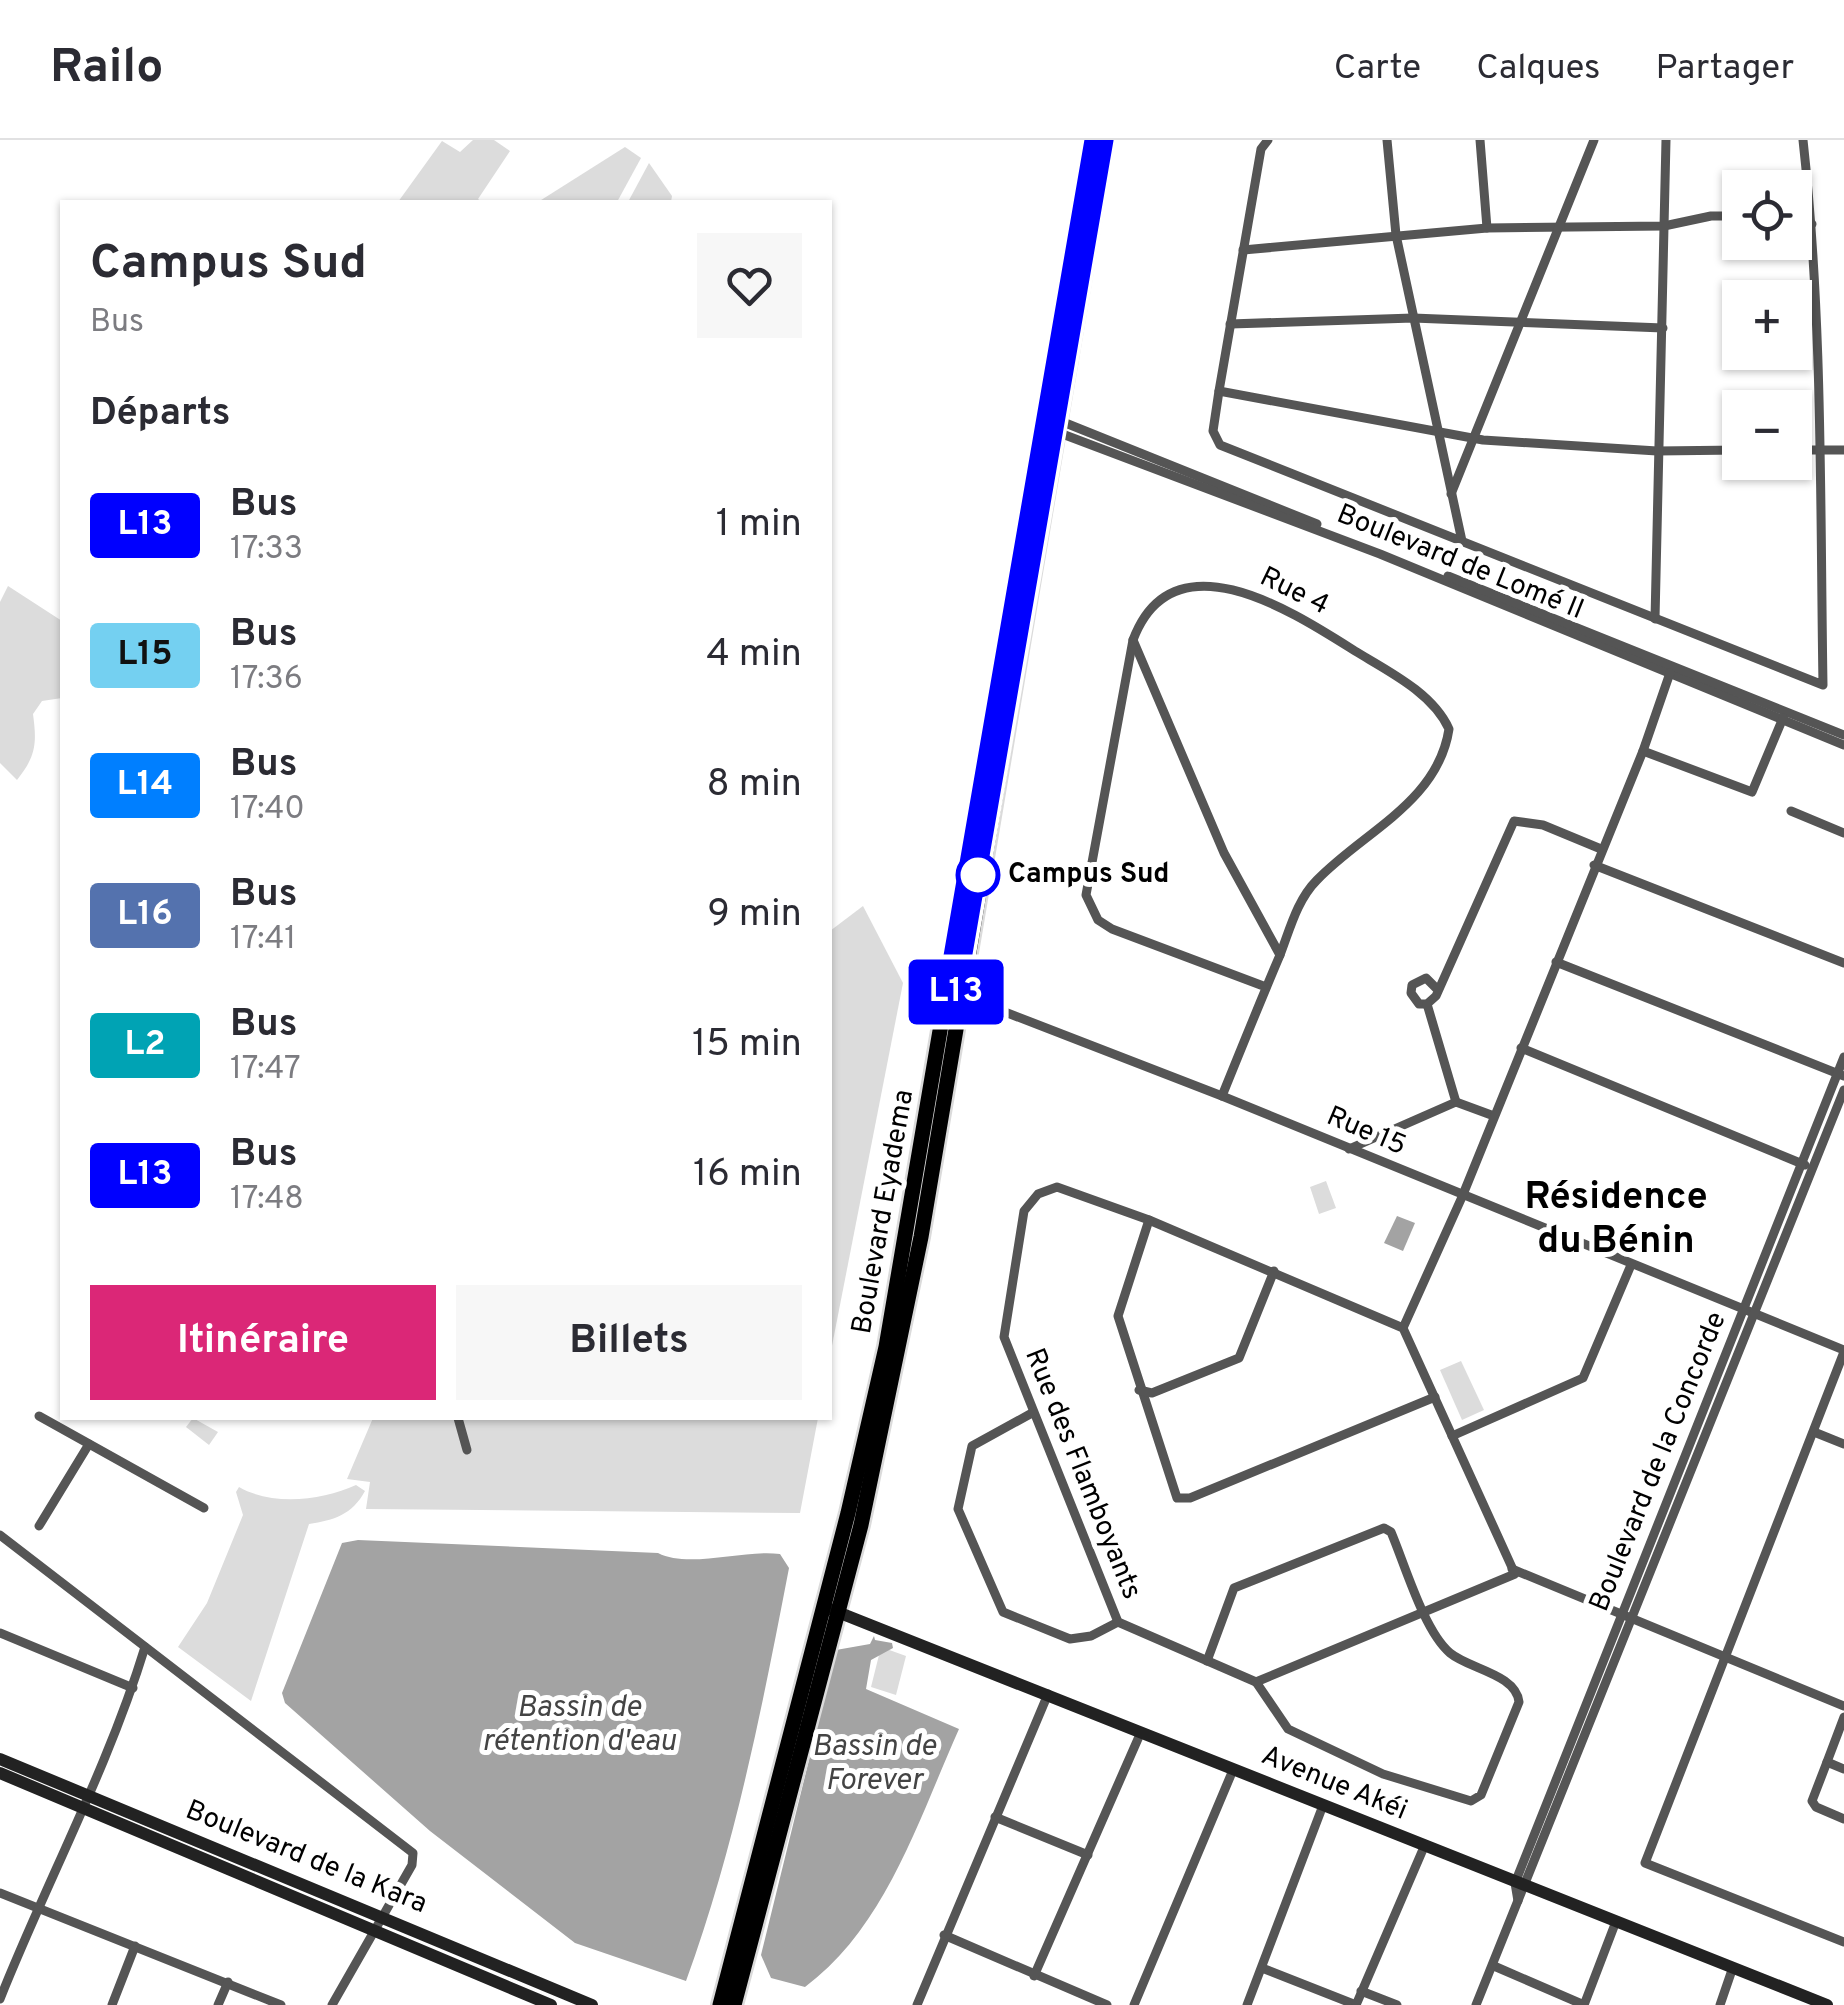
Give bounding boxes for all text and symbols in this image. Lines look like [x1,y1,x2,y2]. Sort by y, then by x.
text: Railo [50,39,163,99]
text: Carte [1334,47,1421,91]
text: Calques [1476,47,1601,91]
text: Partager [1656,47,1794,91]
map controls [1722,170,1812,480]
button: locate [1722,170,1812,260]
button: heart [697,233,802,338]
text: Campus Sud [90,235,367,295]
button: + [1722,280,1812,370]
text: Bus [90,303,144,343]
text: Départs [90,390,230,439]
button: − [1722,390,1812,480]
text: Bus [230,481,297,530]
street label: Boulevard de Lomé II [1331,497,1589,629]
text: 1 min [716,501,802,550]
text: L13 [118,503,172,547]
text: 17:33 [230,530,303,570]
street label: Rue 4 [1253,560,1335,624]
text: Bus [230,611,297,660]
text: 4 min [706,631,802,680]
text: L15 [117,633,173,677]
text: 17:36 [230,660,303,700]
text: Bus [230,741,297,790]
text: 8 min [707,761,802,810]
text: L14 [117,763,173,807]
text: 17:40 [230,790,305,830]
marker: Campus Sud [957,854,999,896]
place label: Campus Sud [1008,857,1170,893]
text: Bus [230,871,297,920]
text: 9 min [707,891,802,940]
text: L16 [117,893,173,937]
text: 17:41 [230,920,296,960]
line badge: L13 [898,960,1014,1024]
text: L13 [929,970,983,1014]
text: Bus [230,1001,297,1050]
text: 15 min [692,1021,802,1070]
text: L2 [124,1023,166,1067]
text: 17:47 [230,1050,301,1090]
street label: Boulevard Eyadema [845,1087,923,1337]
street label: Rue 15 [1321,1099,1411,1165]
text: Bus [230,1131,297,1180]
text: 16 min [693,1151,802,1200]
text: L13 [118,1153,172,1197]
district label: Résidence du Bénin [1524,1174,1708,1267]
text: 17:48 [230,1180,304,1220]
button: Itinéraire [90,1285,436,1400]
button: Billets [456,1285,802,1400]
street label: Boulevard de la Concorde [1582,1307,1736,1617]
street label: Rue des Flamboyants [1015,1343,1149,1605]
water label: Bassin de rétention d'eau [482,1690,677,1761]
water label: Bassin de Forever [812,1729,936,1800]
street label: Avenue Akéi [1256,1738,1412,1830]
street label: Boulevard de la Kara [180,1793,432,1923]

